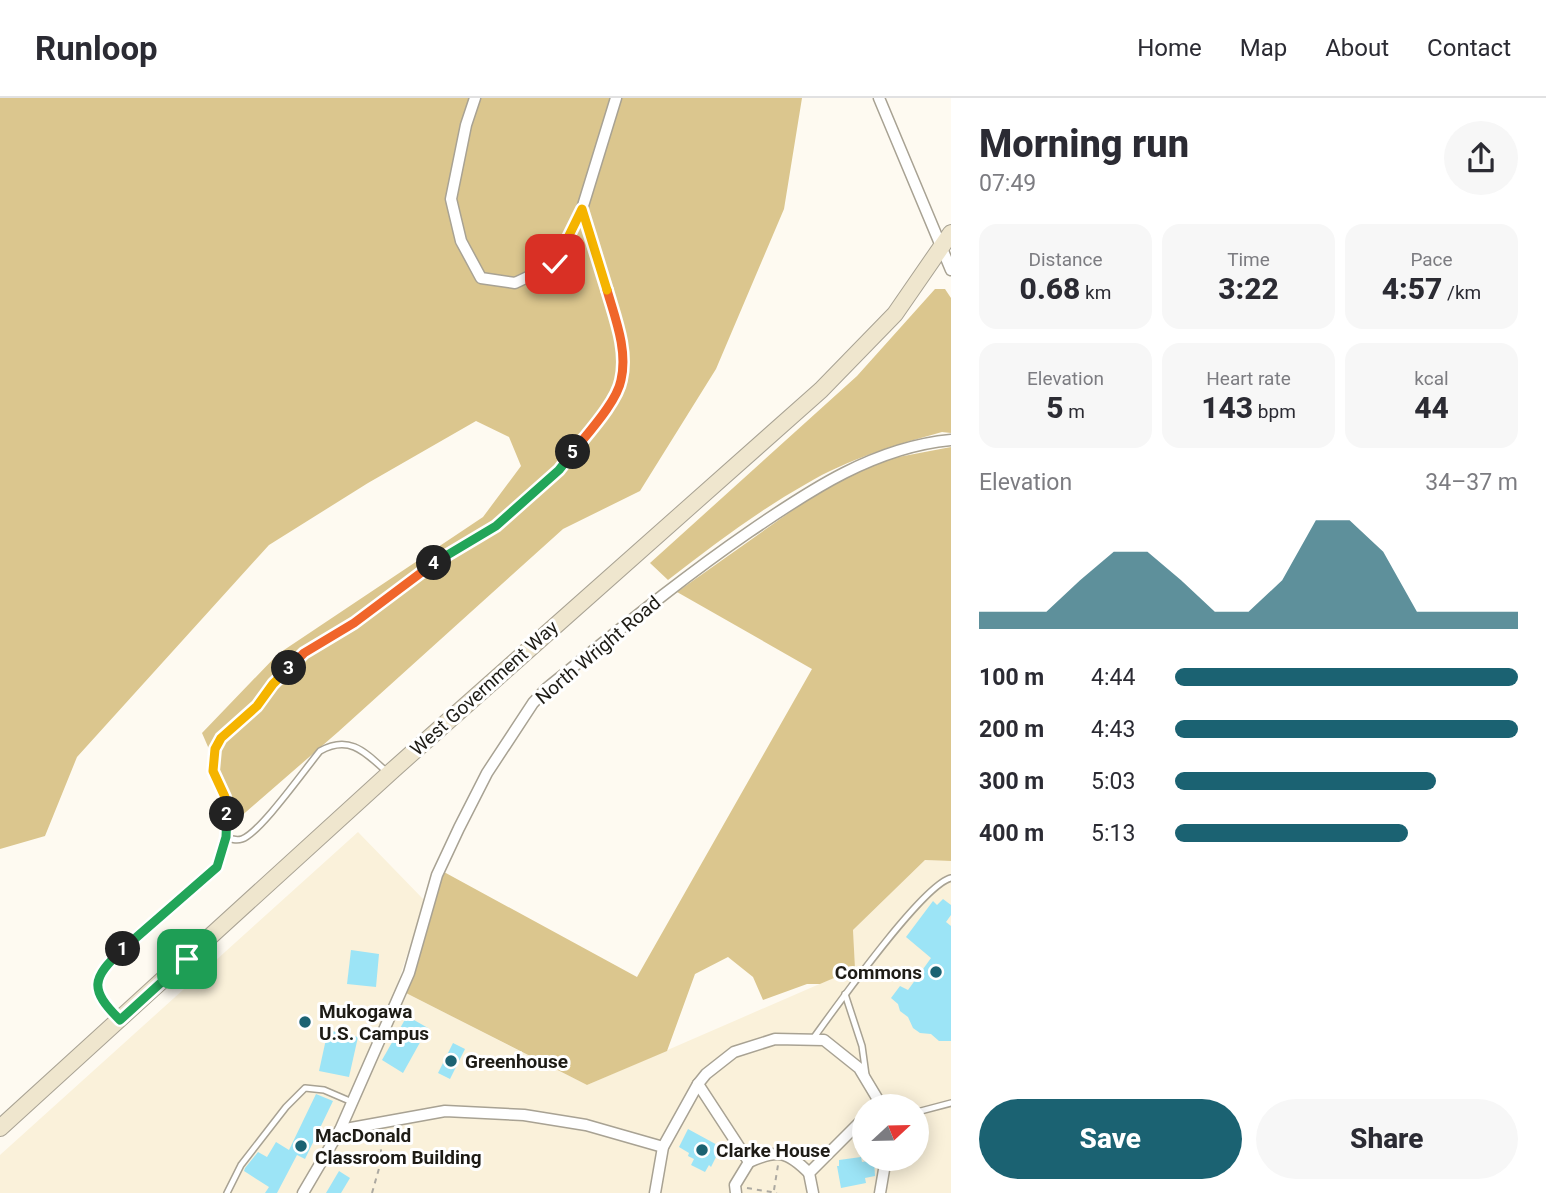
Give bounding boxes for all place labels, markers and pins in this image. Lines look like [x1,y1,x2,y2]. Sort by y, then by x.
pin [525,234,585,294]
pin: 5 [556,434,590,470]
pin: 4 [416,546,452,580]
pin: 3 [272,650,306,686]
pin: 2 [210,796,244,832]
pin [157,929,217,989]
pin: 1 [106,932,140,966]
place label: Commons [835,961,922,984]
marker: Commons [928,964,944,980]
place label: Mukogawa U.S. Campus [319,1000,429,1045]
marker: Mukogawa U.S. Campus [297,1014,313,1030]
place label: Greenhouse [465,1050,568,1073]
marker: Greenhouse [443,1053,459,1069]
place label: MacDonald Classroom Building [315,1124,482,1169]
marker: MacDonald Classroom Building [293,1138,309,1154]
place label: Clarke House [716,1139,830,1162]
marker: Clarke House [694,1142,710,1158]

